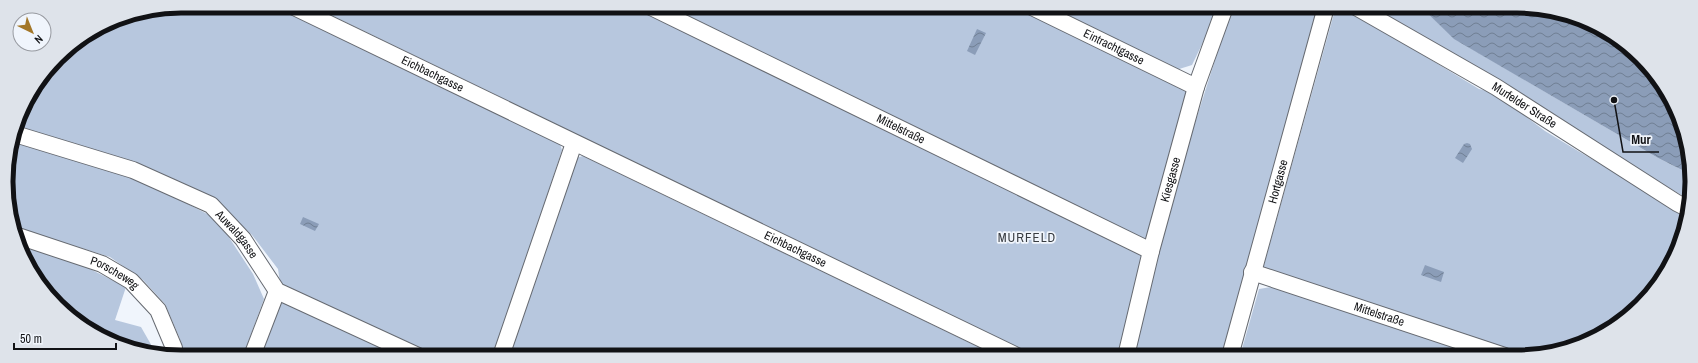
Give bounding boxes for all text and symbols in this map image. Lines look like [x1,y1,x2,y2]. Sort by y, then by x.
north arrow [12,12,52,52]
street label: Eintrachtgasse [1081,25,1147,69]
text: N [32,32,46,47]
street label: Eichbachgasse [399,52,466,96]
street label: Murfelder Straße [1489,79,1560,132]
street label: Mittelstraße [874,110,928,148]
callout: Mur [1623,127,1659,152]
text: Mur [1631,131,1652,148]
street label: Kiesgasse [1157,155,1184,204]
street label: Hortgasse [1264,158,1292,205]
street label: Auwaldgasse [211,206,262,262]
street label: Eichbachgasse [762,227,829,271]
district label: MURFELD [998,229,1056,246]
street label: Porscheweg [88,253,143,293]
street label: Mittelstraße [1352,298,1406,330]
scale bar [14,325,116,351]
text: 50 m [20,331,42,347]

